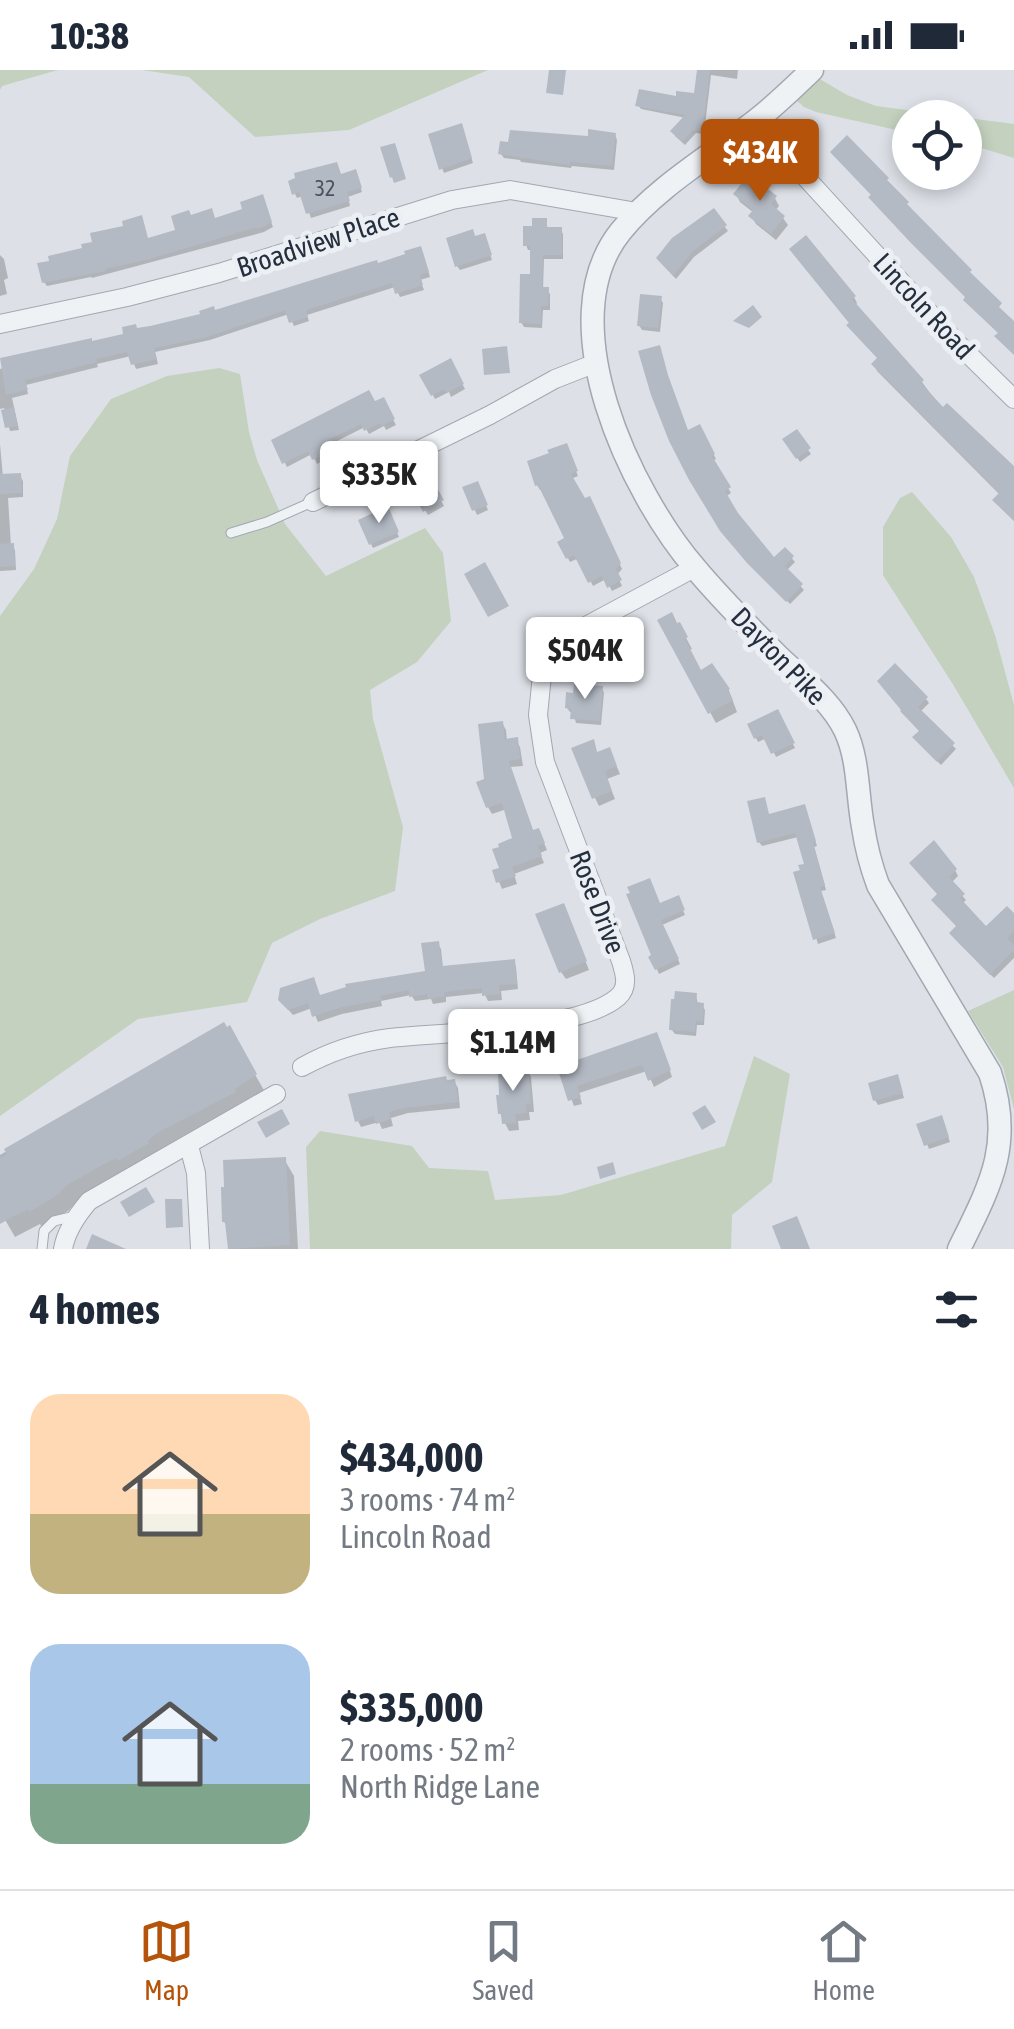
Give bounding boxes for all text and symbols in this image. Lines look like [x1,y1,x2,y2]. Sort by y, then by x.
text: 10:38 [50,14,129,57]
map controls [892,100,982,190]
button: locate [892,100,982,190]
pin: $434K [690,119,830,204]
text: $434K [723,133,797,170]
house number: 32 [315,175,335,201]
street label: Broadview Place [233,201,403,283]
street label: Lincoln Road [867,247,981,365]
pin: $335K [309,441,449,526]
text: $335K [342,455,416,492]
street label: Dayton Pike [725,601,833,711]
pin: $504K [515,617,655,702]
text: $504K [548,631,622,668]
street label: Rose Drive [564,846,632,958]
pin: $1.14M [432,1009,594,1094]
text: $1.14M [470,1023,556,1060]
icon: filters [929,1282,984,1337]
text: 4 homes [30,1285,160,1333]
text: $434,000 [340,1433,484,1481]
icon: home [110,1434,230,1554]
text: 3 rooms · 74 m² [340,1481,515,1518]
text: Lincoln Road [340,1518,492,1555]
text: $335,000 [340,1683,484,1731]
icon: home [110,1684,230,1804]
text: 2 rooms · 52 m² [340,1731,515,1768]
text: North Ridge Lane [340,1768,540,1805]
tab: Map [139,1914,194,2006]
tab: Saved [472,1914,534,2006]
tab: Home [813,1914,875,2006]

